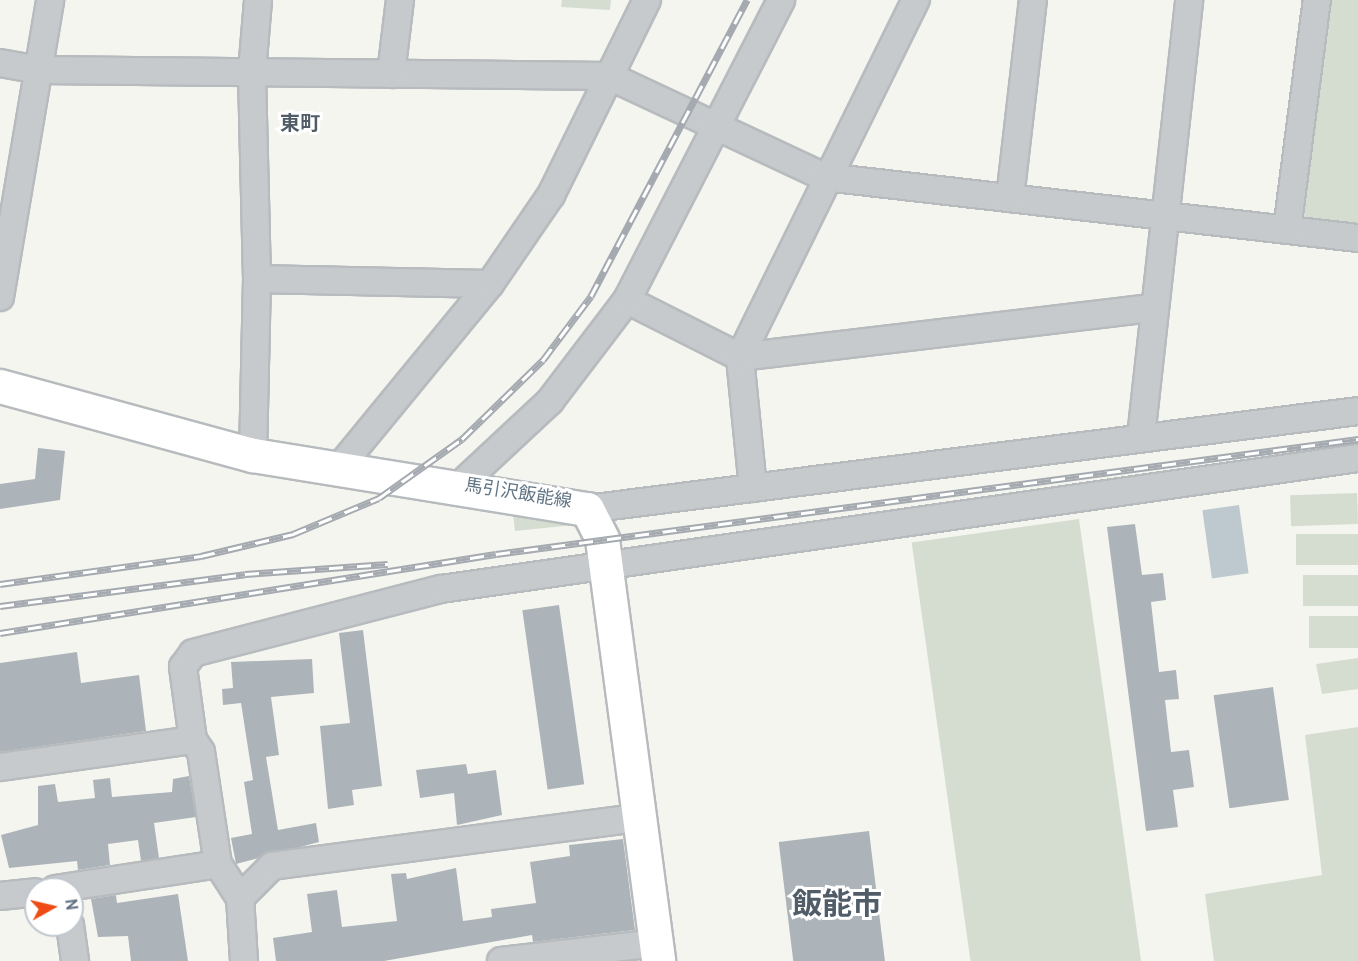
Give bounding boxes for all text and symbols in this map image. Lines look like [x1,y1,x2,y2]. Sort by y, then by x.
district label: 東町 [280,113,320,137]
street label: 馬引沢飯能線 [463,476,573,514]
north arrow [24,877,84,937]
district label: 飯能市 [792,889,882,925]
text: N [59,898,81,912]

